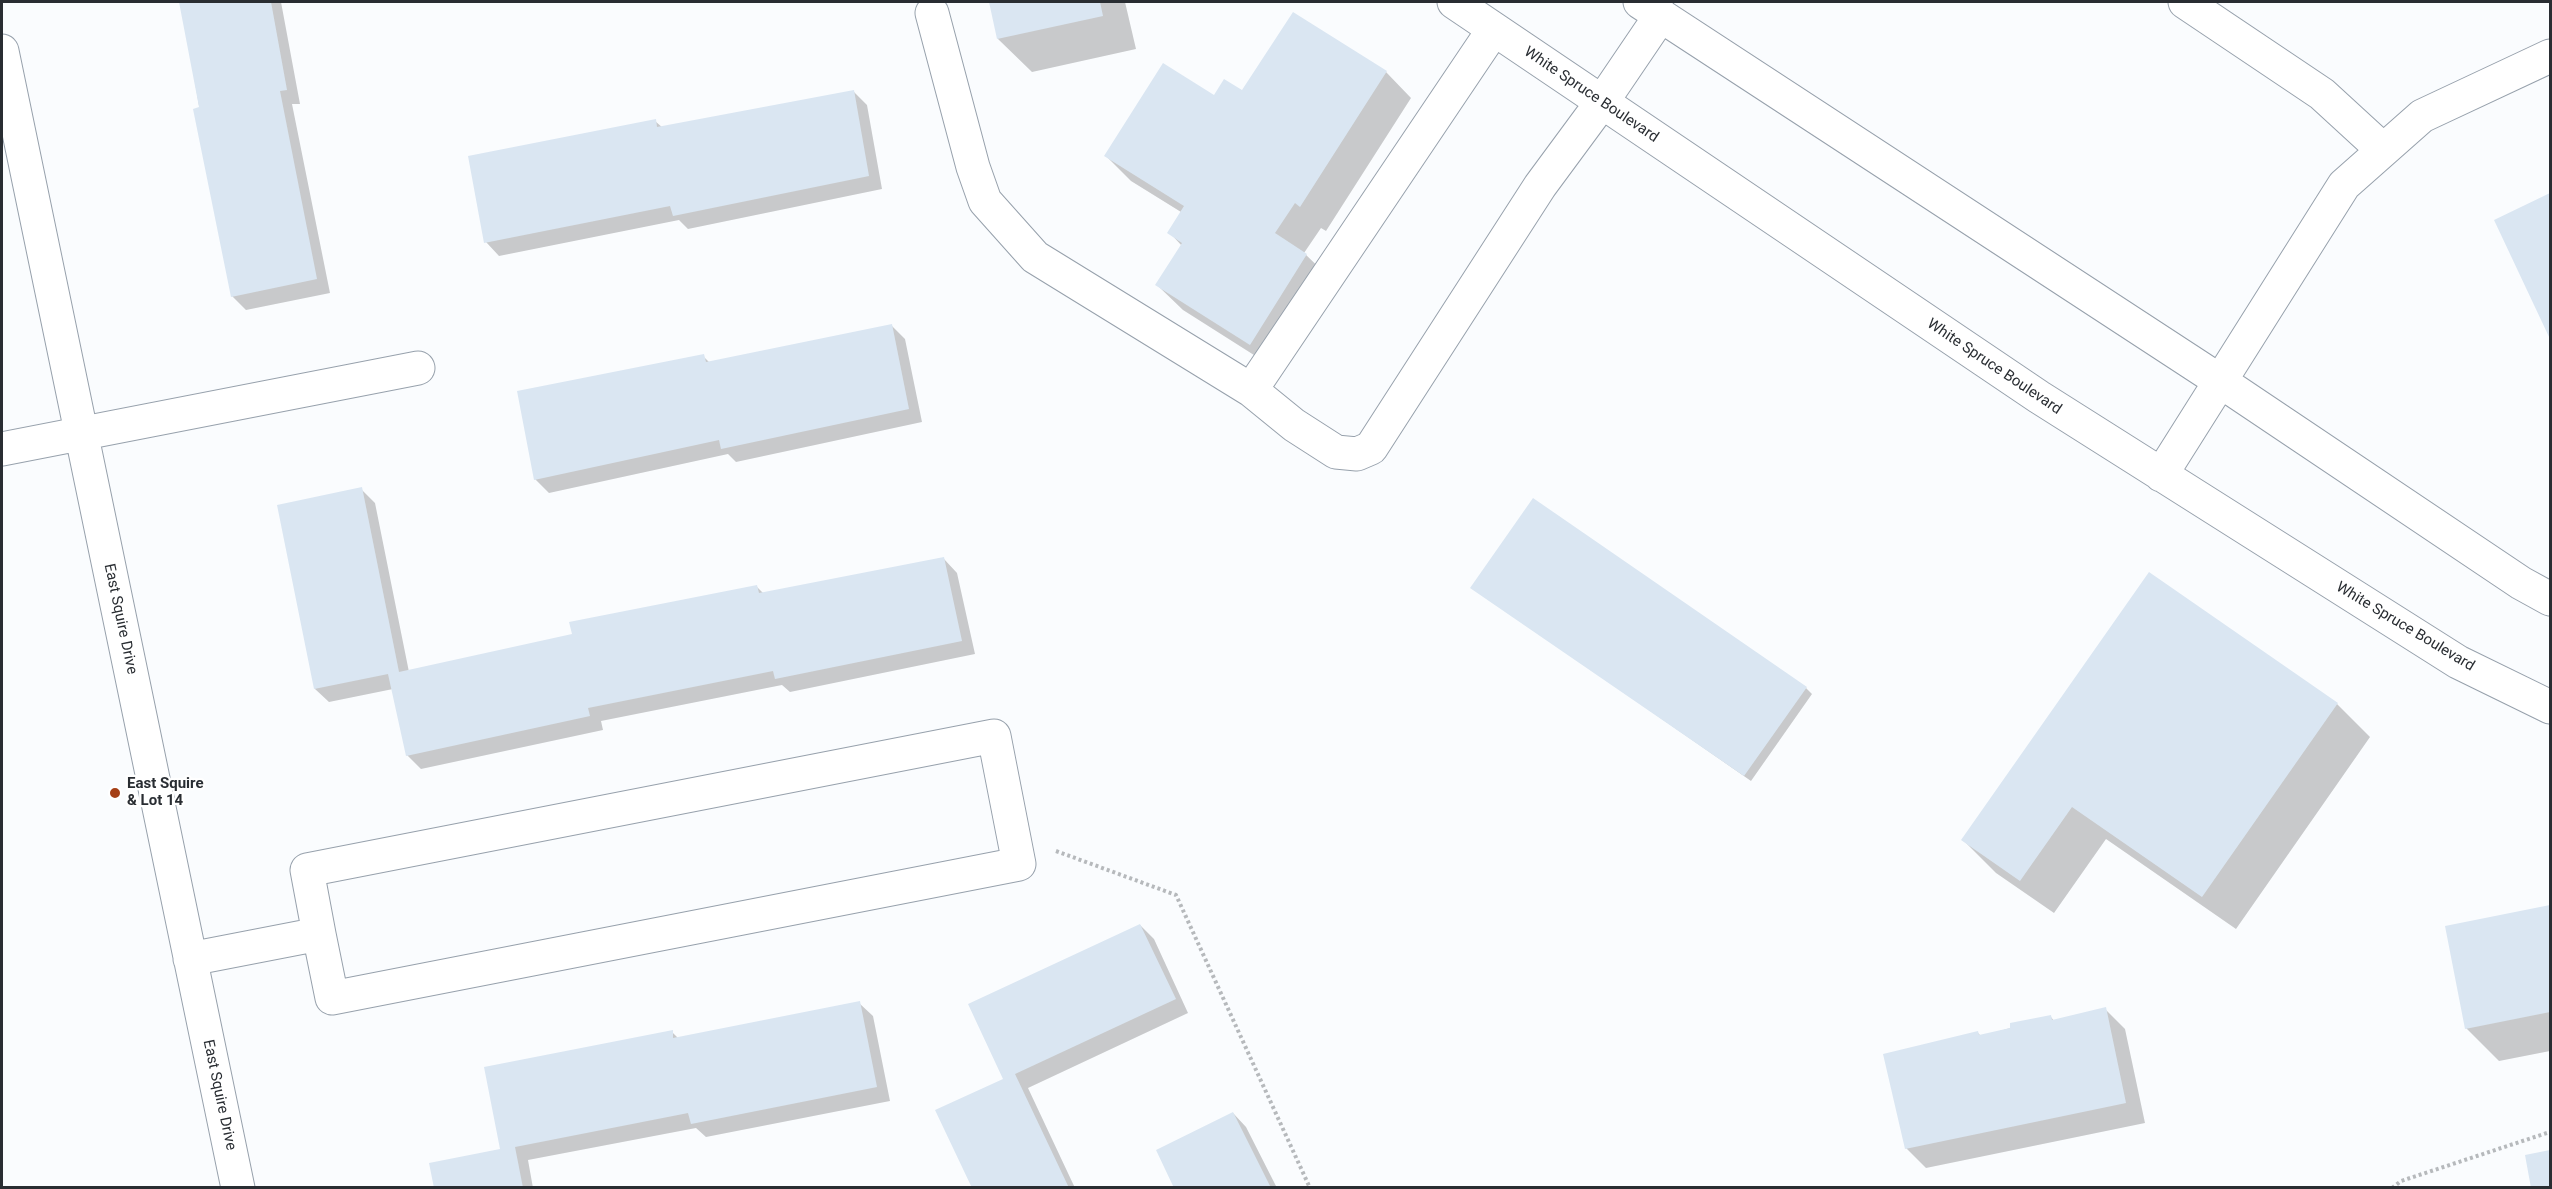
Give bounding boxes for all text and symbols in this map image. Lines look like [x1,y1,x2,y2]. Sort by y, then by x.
street label: White Spruce Boulevard [1520,43,1662,147]
street label: White Spruce Boulevard [1923,315,2065,419]
street label: East Squire Drive [99,562,141,676]
street label: White Spruce Boulevard [2332,578,2478,676]
place label: East Squire & Lot 14 [127,775,203,810]
marker: East Squire & Lot 14 [108,786,122,800]
street label: East Squire Drive [198,1038,240,1152]

